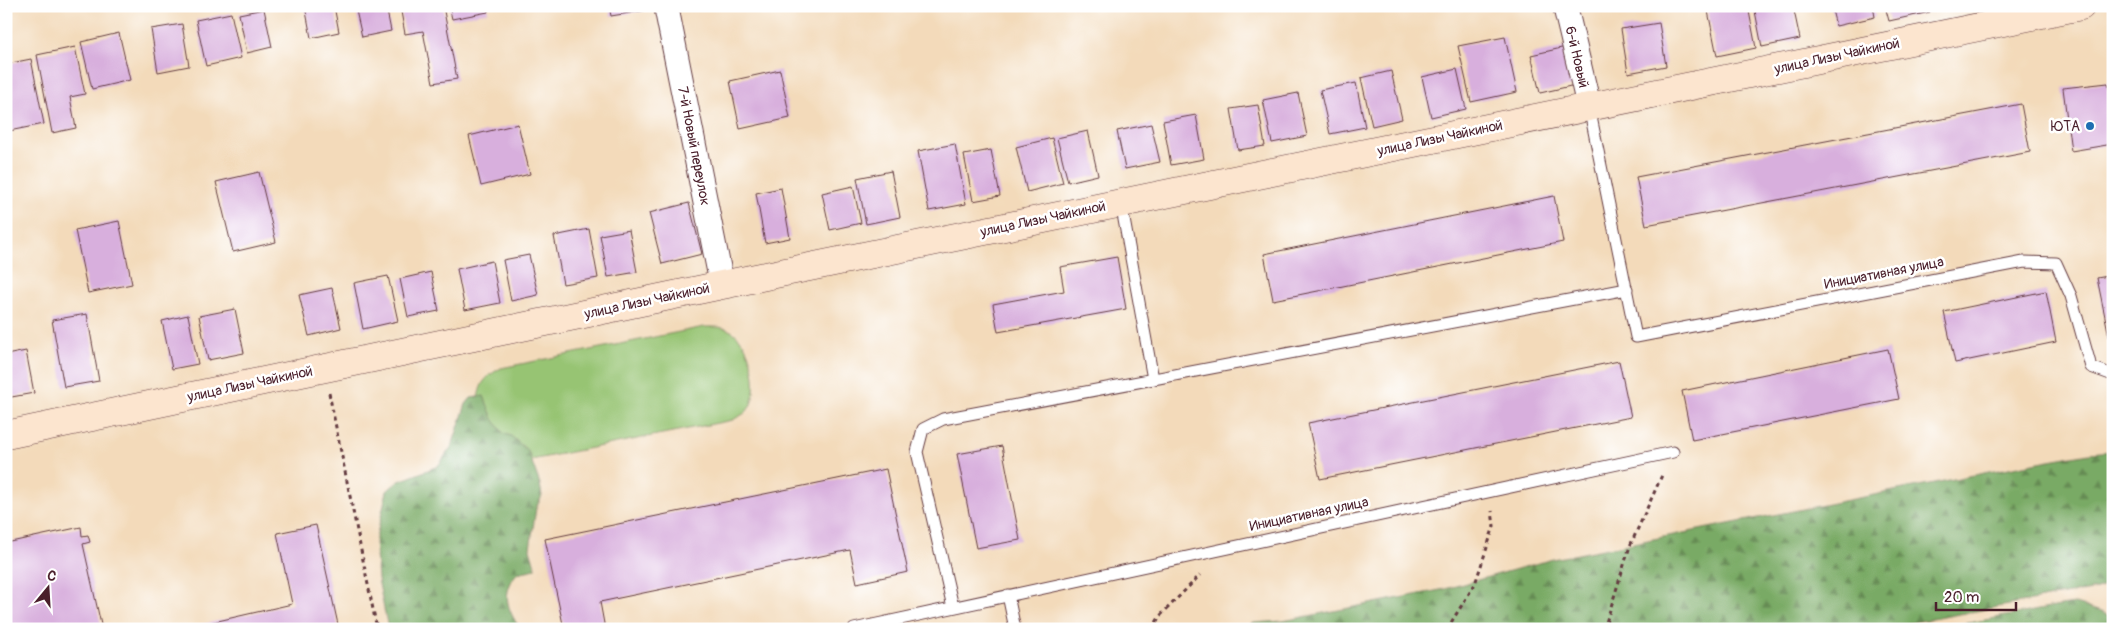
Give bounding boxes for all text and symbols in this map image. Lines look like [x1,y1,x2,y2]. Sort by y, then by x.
street label: 6-й Новый [1562,24,1592,90]
street label: улица Лизы Чайкиной [1772,34,1901,78]
street label: 7-й Новый переулок [674,85,714,207]
street label: улица Лизы Чайкиной [1375,116,1504,160]
place label: ЮТА [2051,118,2080,135]
marker: ЮТА [2084,120,2096,132]
street label: улица Лизы Чайкиной [978,197,1107,241]
street label: Инициативная улица [1823,253,1945,293]
street label: улица Лизы Чайкиной [582,279,711,323]
street label: улица Лизы Чайкиной [185,362,314,406]
street label: Инициативная улица [1248,493,1370,535]
north arrow [22,562,72,612]
text: С [45,567,59,586]
scale bar [1936,580,2016,612]
text: 20 m [1944,588,1979,607]

